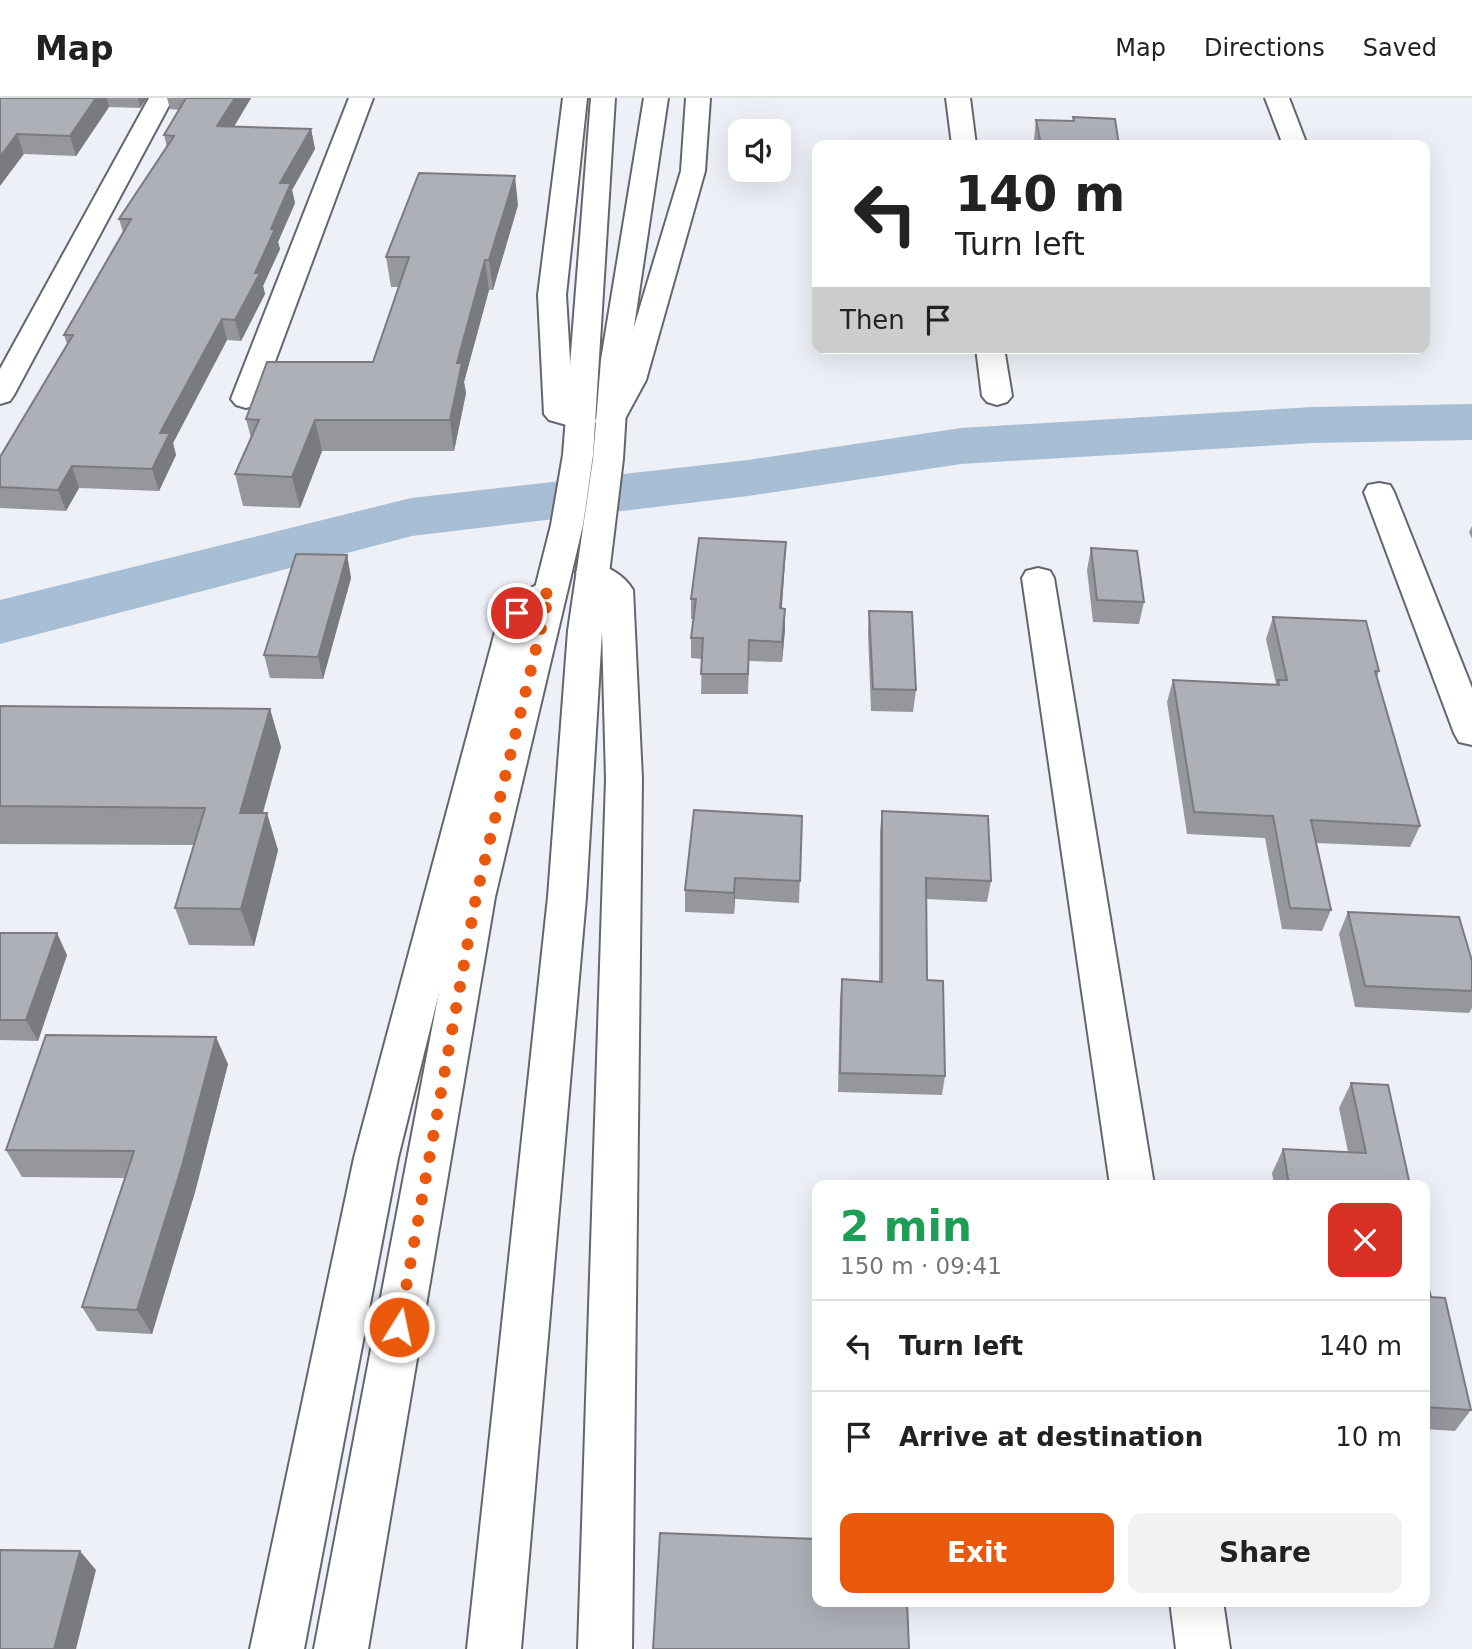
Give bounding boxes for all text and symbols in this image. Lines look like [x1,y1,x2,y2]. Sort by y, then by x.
text: Map [35,29,114,68]
text: Map [1115,34,1166,62]
text: Directions [1204,34,1325,62]
text: Saved [1363,34,1437,62]
map controls [728,119,791,182]
button: sound [728,119,791,182]
text: 140 m [955,166,1125,223]
icon: left [840,168,931,259]
text: Turn left [955,225,1085,263]
icon: arrive [919,301,957,339]
text: Then [840,305,905,335]
pin [487,583,547,643]
icon: arrive [498,594,536,632]
text: 2 min [840,1202,972,1251]
button: close [1328,1203,1402,1277]
text: 150 m · 09:41 [840,1253,1002,1279]
position arrow [362,1290,436,1364]
icon: left [840,1327,878,1365]
text: Turn left [899,1331,1023,1361]
text: 140 m [1319,1331,1402,1361]
icon: arrive [840,1418,878,1456]
text: Arrive at destination [899,1422,1203,1452]
text: 10 m [1335,1422,1402,1452]
button: Exit [840,1513,1114,1593]
button: Share [1128,1513,1402,1593]

